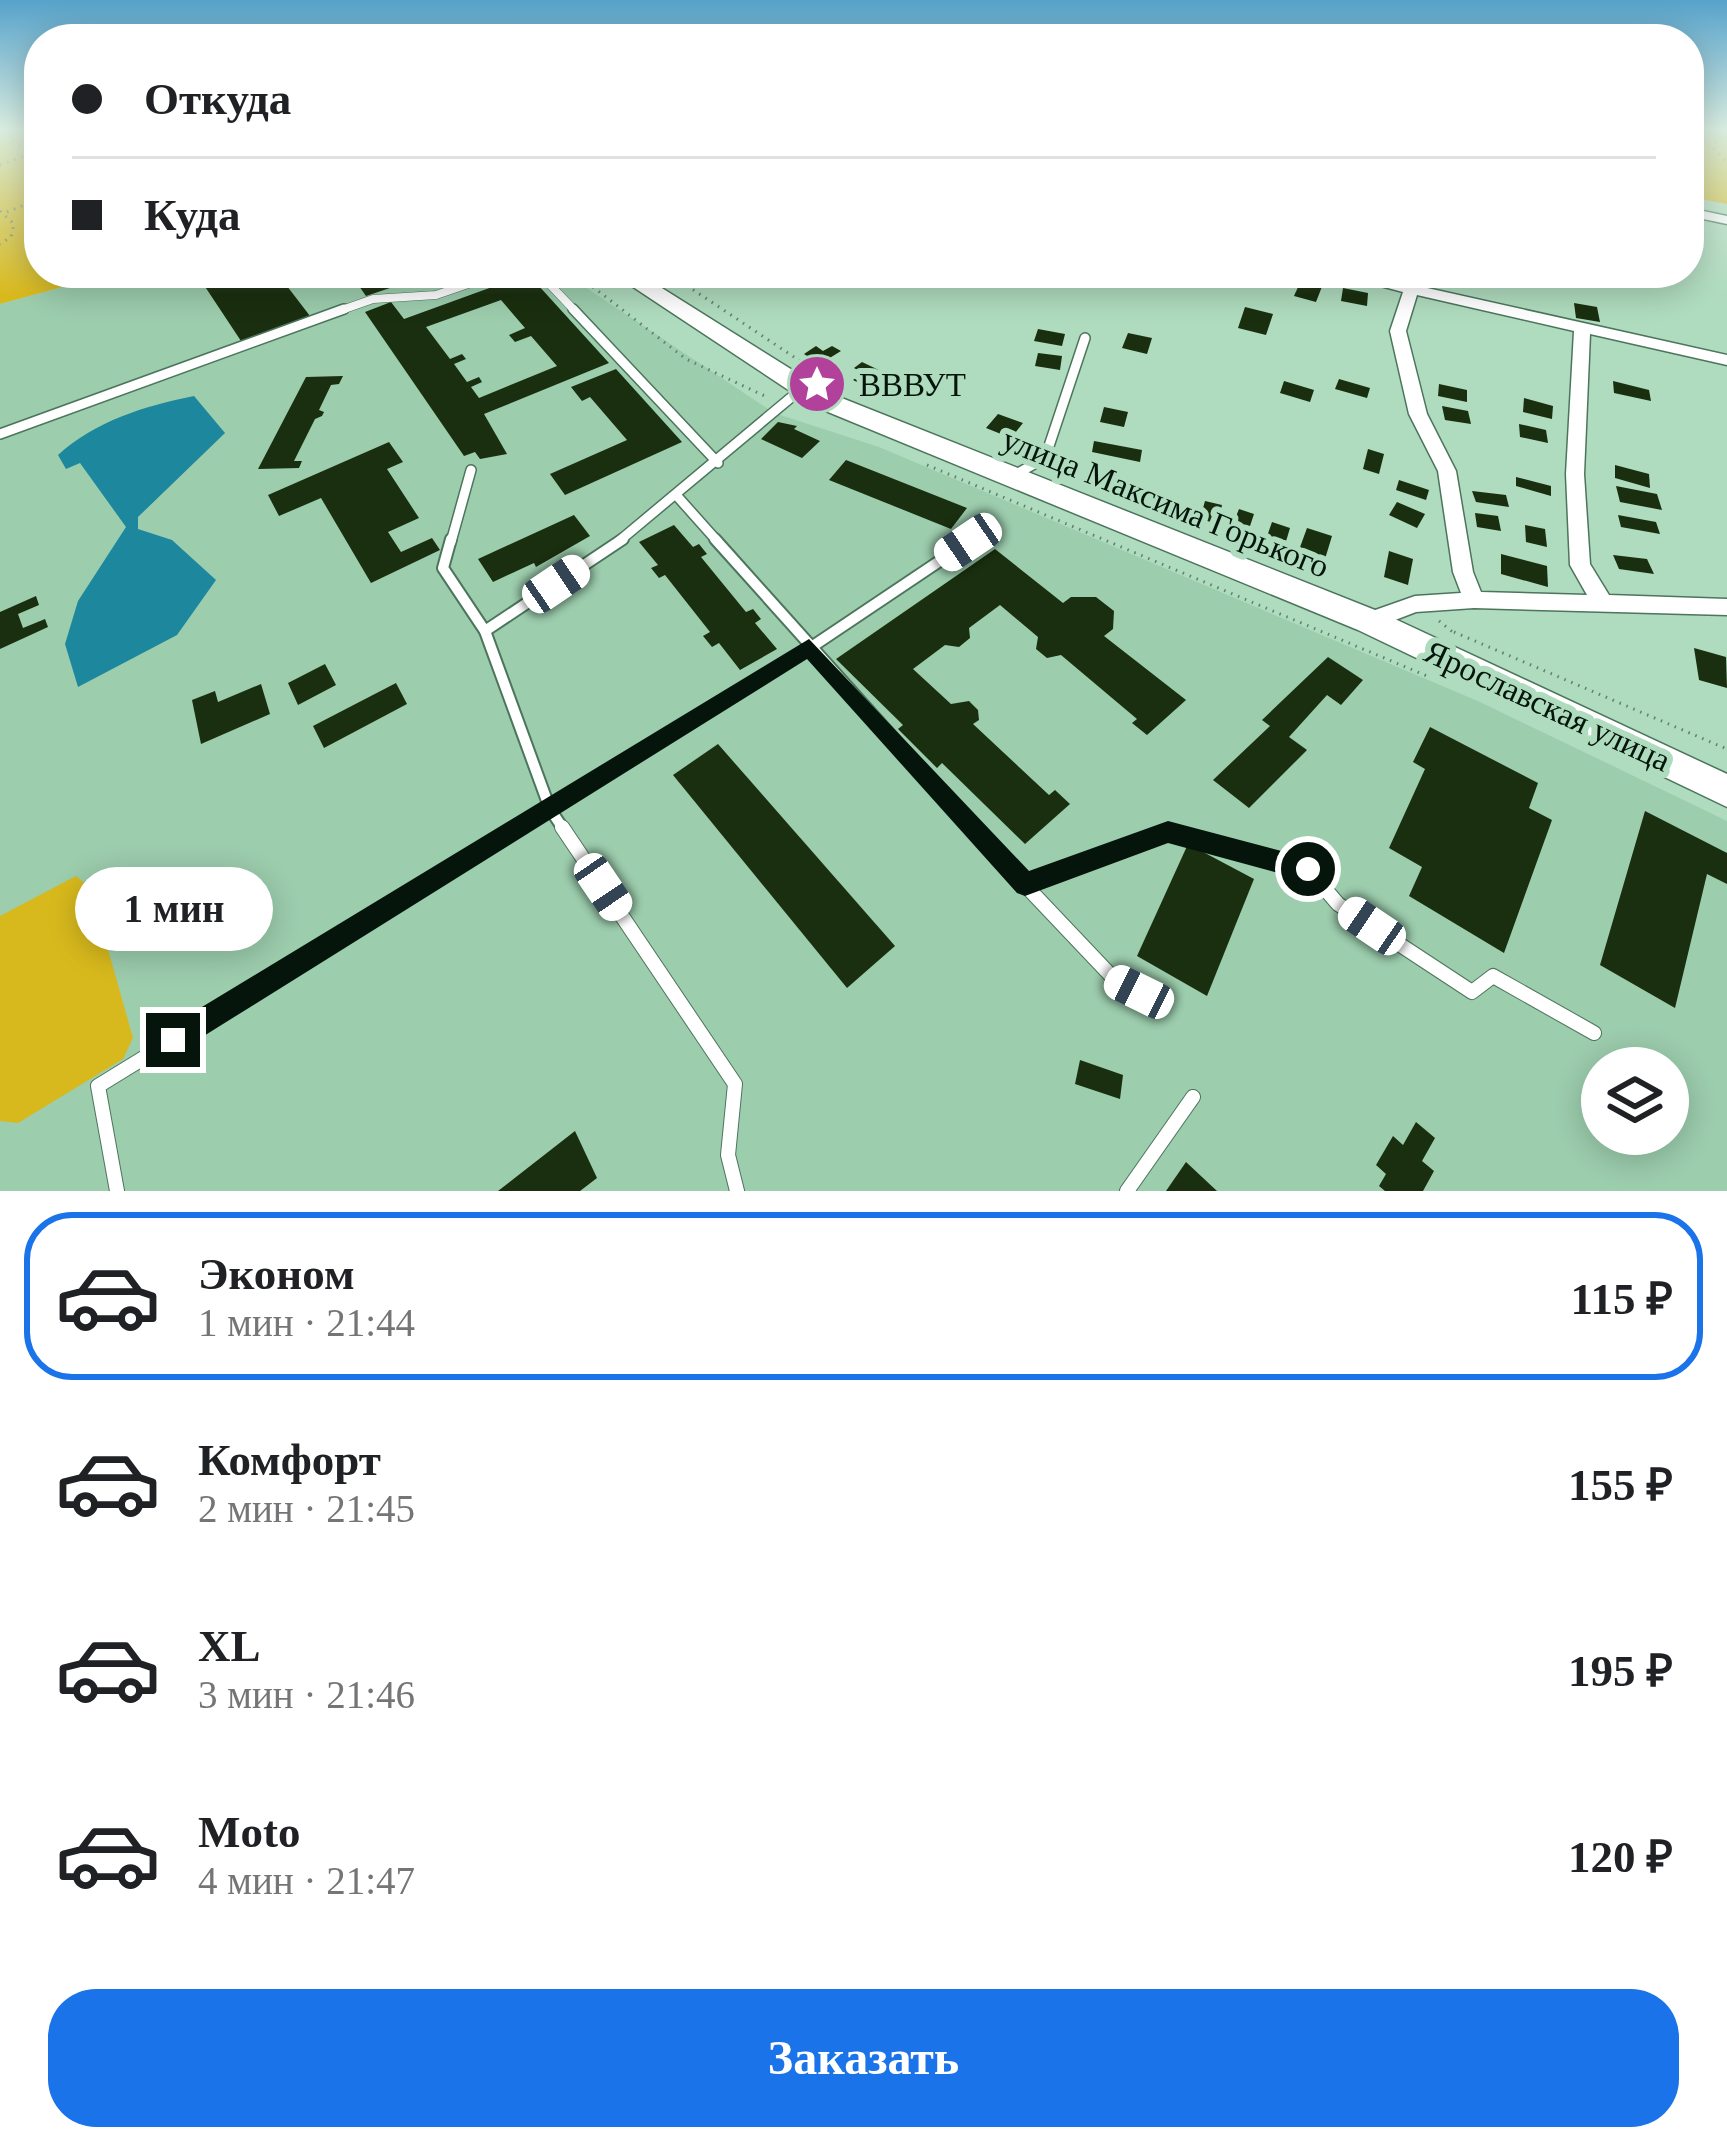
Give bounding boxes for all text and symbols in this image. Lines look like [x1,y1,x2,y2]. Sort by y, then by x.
text: Откуда [144,74,291,124]
text: Куда [144,190,240,240]
place icon: ВВВУТ [786,353,848,415]
place label: ВВВУТ [859,367,966,403]
street label: улица Максима Горького [997,421,1334,585]
car [928,507,1008,577]
car [516,549,596,619]
street label: Ярославская улица [1419,633,1676,779]
route start [1281,842,1335,896]
car [568,847,638,927]
callout: 1 мин [74,866,272,950]
text: 1 мин [124,887,224,930]
car [1332,891,1412,961]
car [1099,960,1179,1024]
route end [146,1013,200,1067]
map controls [1581,1047,1689,1155]
button: layers [1581,1047,1689,1155]
icon: car [54,1242,162,1350]
text: Эконом [198,1249,355,1299]
text: 115 ₽ [1571,1274,1673,1324]
text: 1 мин · 21:44 [198,1301,415,1344]
icon: car [54,1428,162,1536]
text: Комфорт [198,1435,381,1485]
text: 155 ₽ [1568,1460,1673,1510]
text: 2 мин · 21:45 [198,1487,415,1530]
icon: car [54,1614,162,1722]
text: XL [198,1621,261,1671]
text: 195 ₽ [1568,1646,1673,1696]
text: 3 мин · 21:46 [198,1673,415,1716]
icon: car [54,1800,162,1908]
text: Moto [198,1807,300,1857]
text: 120 ₽ [1568,1832,1673,1882]
text: 4 мин · 21:47 [198,1859,415,1902]
button: Заказать [48,1989,1679,2127]

